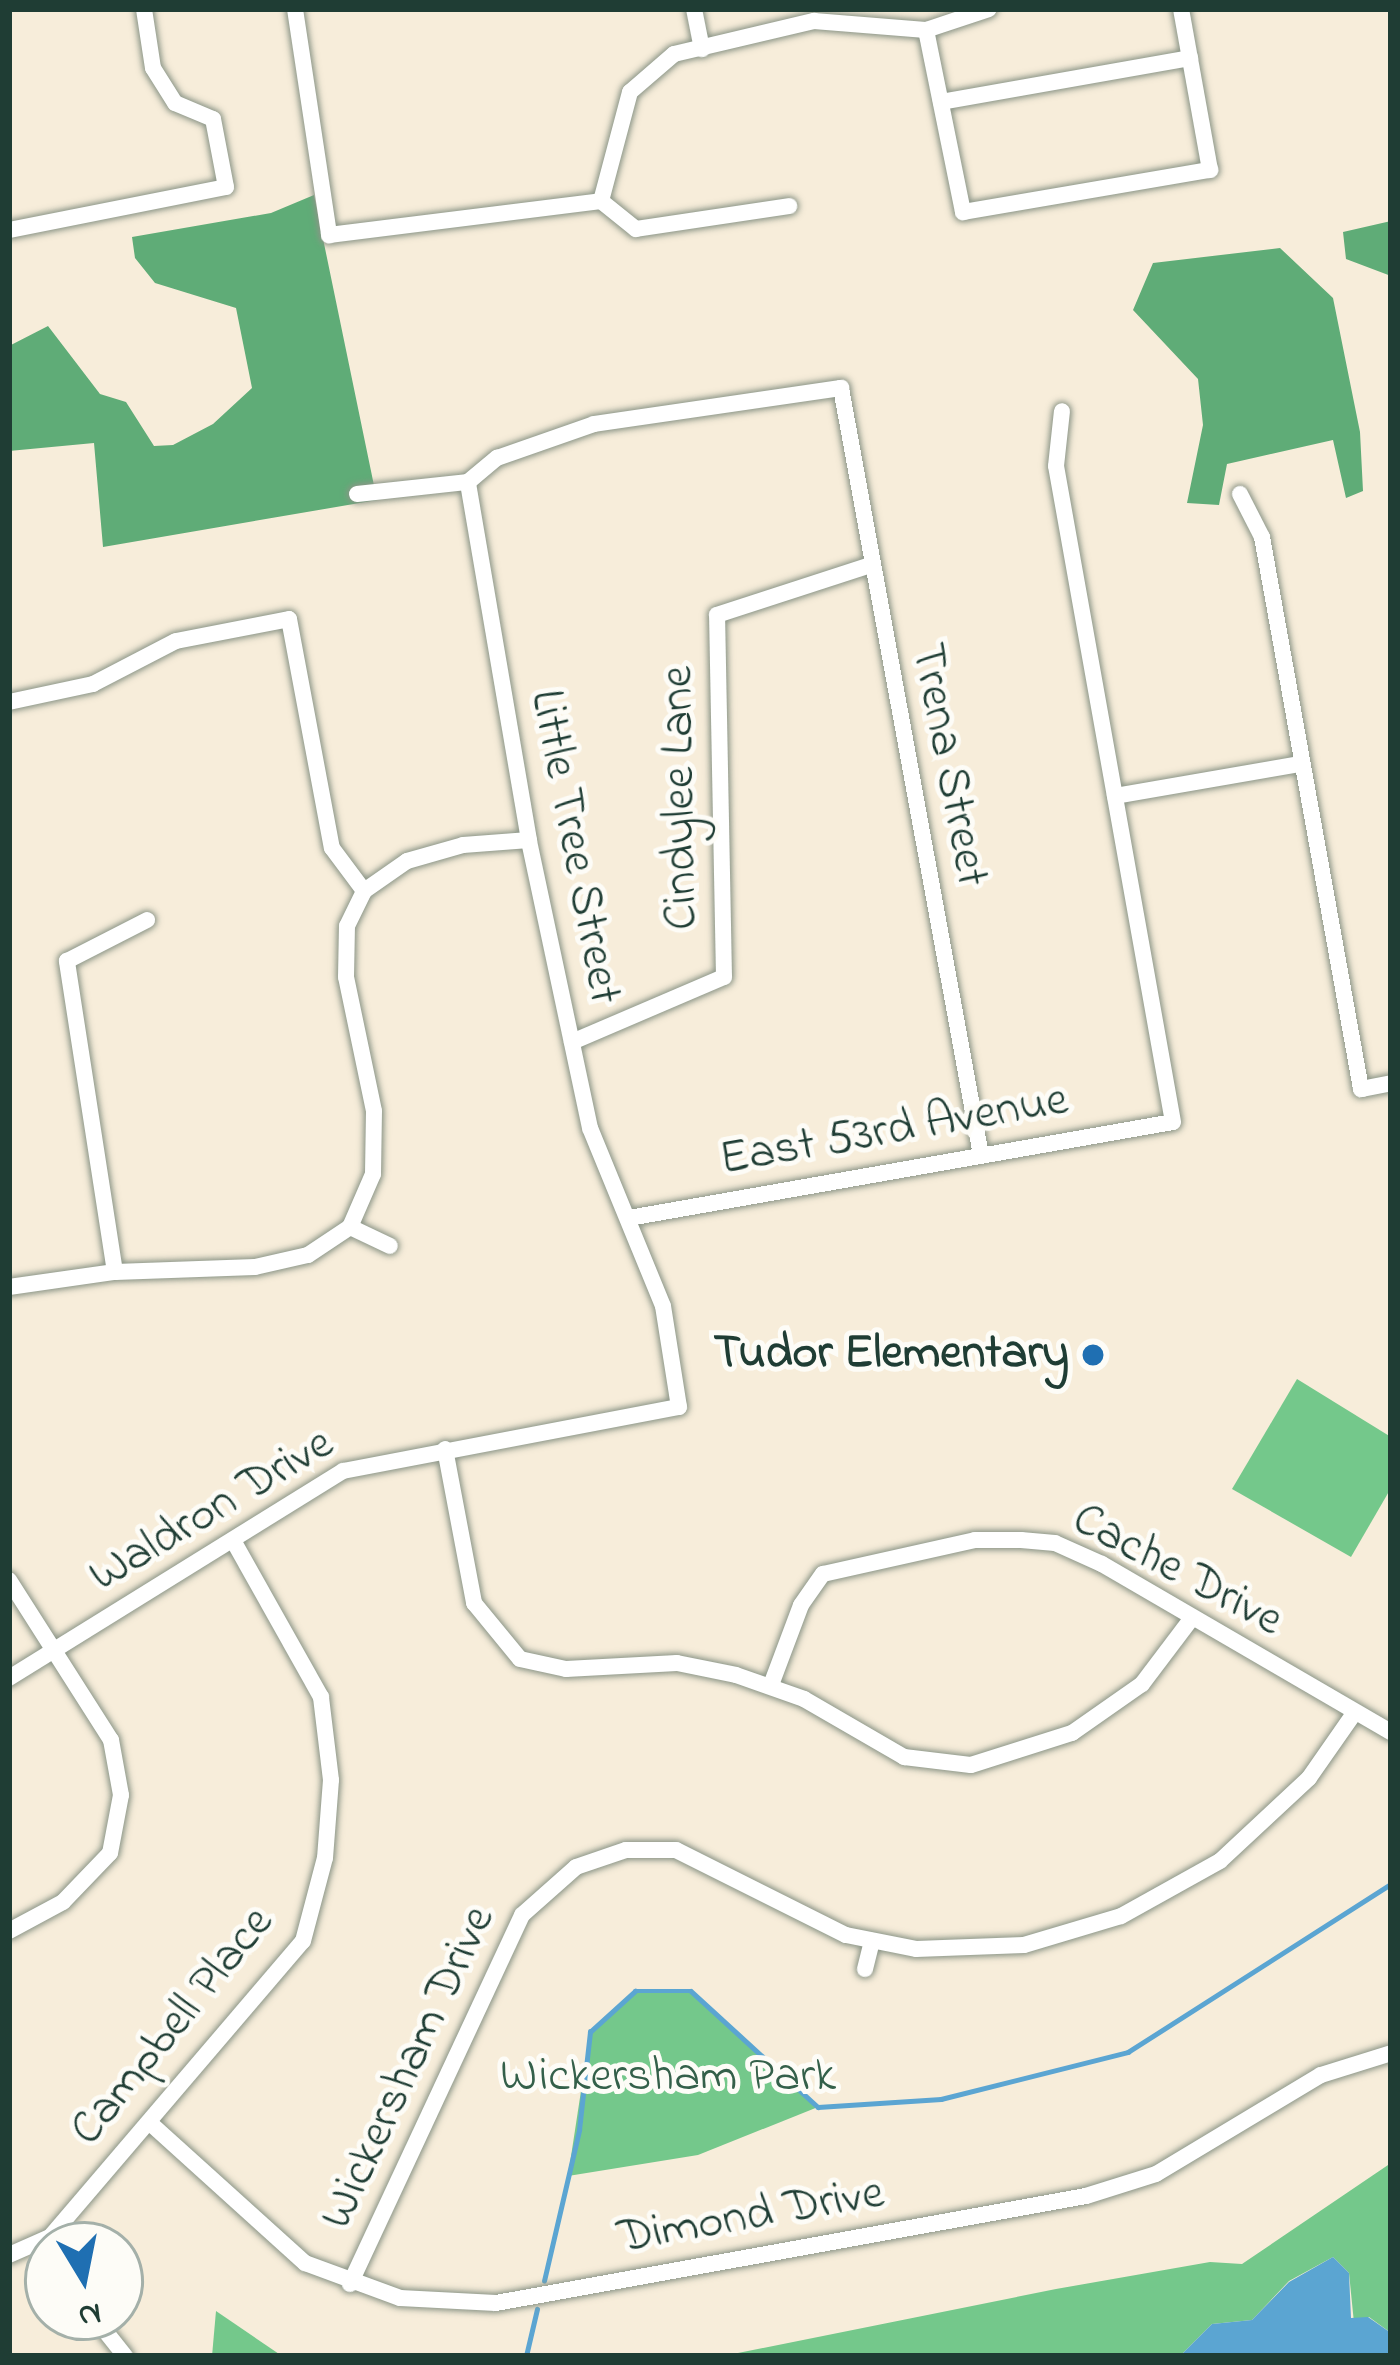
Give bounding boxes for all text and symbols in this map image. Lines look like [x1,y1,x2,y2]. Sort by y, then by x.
street label: Trena Street [896,639,1000,891]
street label: Cindylee Lane [650,665,712,931]
street label: Little Tree Street [515,685,633,1009]
street label: East 53rd Avenue [716,1072,1072,1190]
place label: Tudor Elementary [714,1326,1069,1384]
marker: Tudor Elementary [1080,1342,1106,1368]
street label: Waldron Drive [80,1416,344,1606]
street label: Cache Drive [1062,1492,1292,1650]
street label: Campbell Place [59,1896,287,2158]
street label: Wickersham Drive [309,1897,509,2239]
park label: Wickersham Park [500,2049,836,2107]
street label: Dimond Drive [614,2165,888,2269]
north arrow [24,2221,144,2341]
text: N [75,2288,105,2339]

